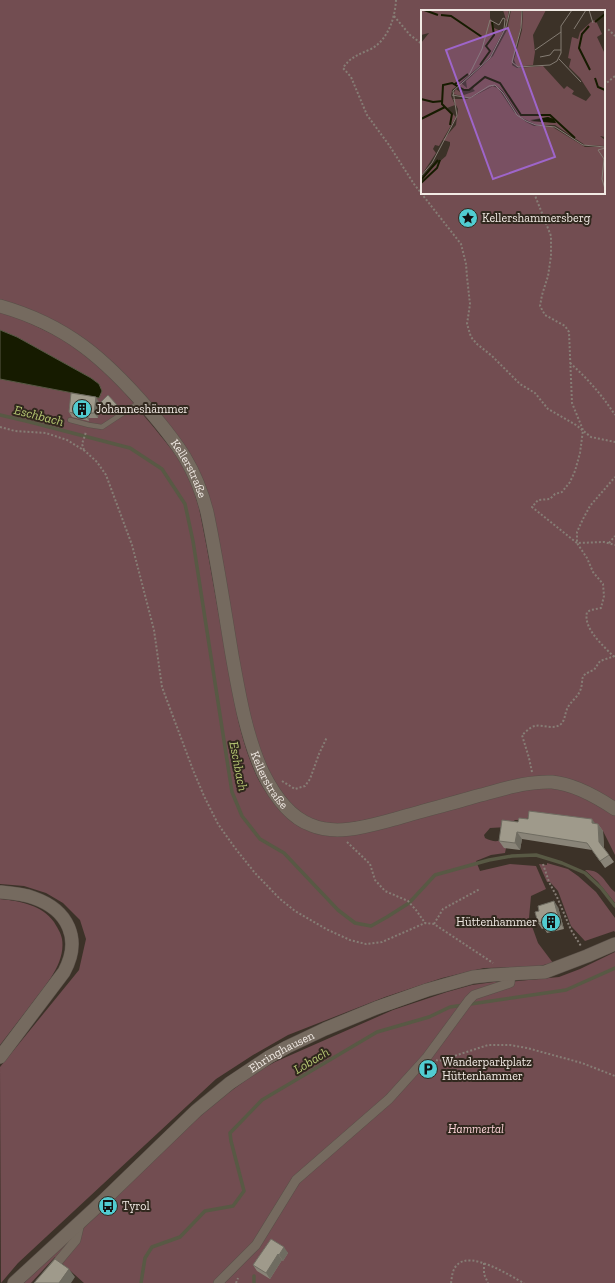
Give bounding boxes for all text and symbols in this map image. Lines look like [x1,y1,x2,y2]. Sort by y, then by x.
inset map [421,10,605,194]
place icon: Kellershammersberg [457,207,479,229]
place label: Kellershammersberg [482,211,591,225]
building icon: Johanneshämmer [71,398,93,420]
water label: Eschbach [13,402,66,429]
place label: Johanneshämmer [96,402,188,416]
street label: Kellerstraße [168,436,210,500]
water label: Eschbach [226,740,251,793]
street label: Kellerstraße [248,749,291,812]
building icon: Hüttenhammer [540,911,562,933]
place label: Hüttenhammer [456,915,537,929]
street label: Ehringhausen [246,1028,317,1075]
water label: Lobach [291,1044,332,1077]
place label: Wanderparkplatz Hüttenhammer [442,1055,532,1083]
parking icon: Wanderparkplatz Hüttenhammer [417,1058,439,1080]
park label: Hammertal [448,1122,504,1136]
bus stop icon: Tyrol [97,1195,119,1217]
place label: Tyrol [122,1199,150,1213]

